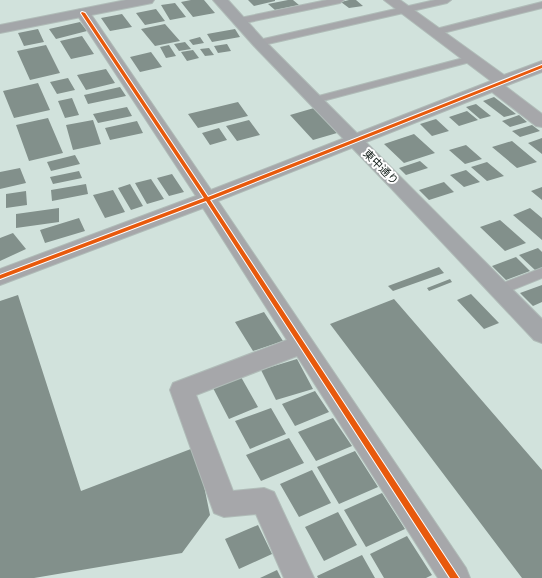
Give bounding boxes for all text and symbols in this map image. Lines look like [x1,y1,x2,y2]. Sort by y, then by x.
street label: 東中通り [361,147,401,187]

